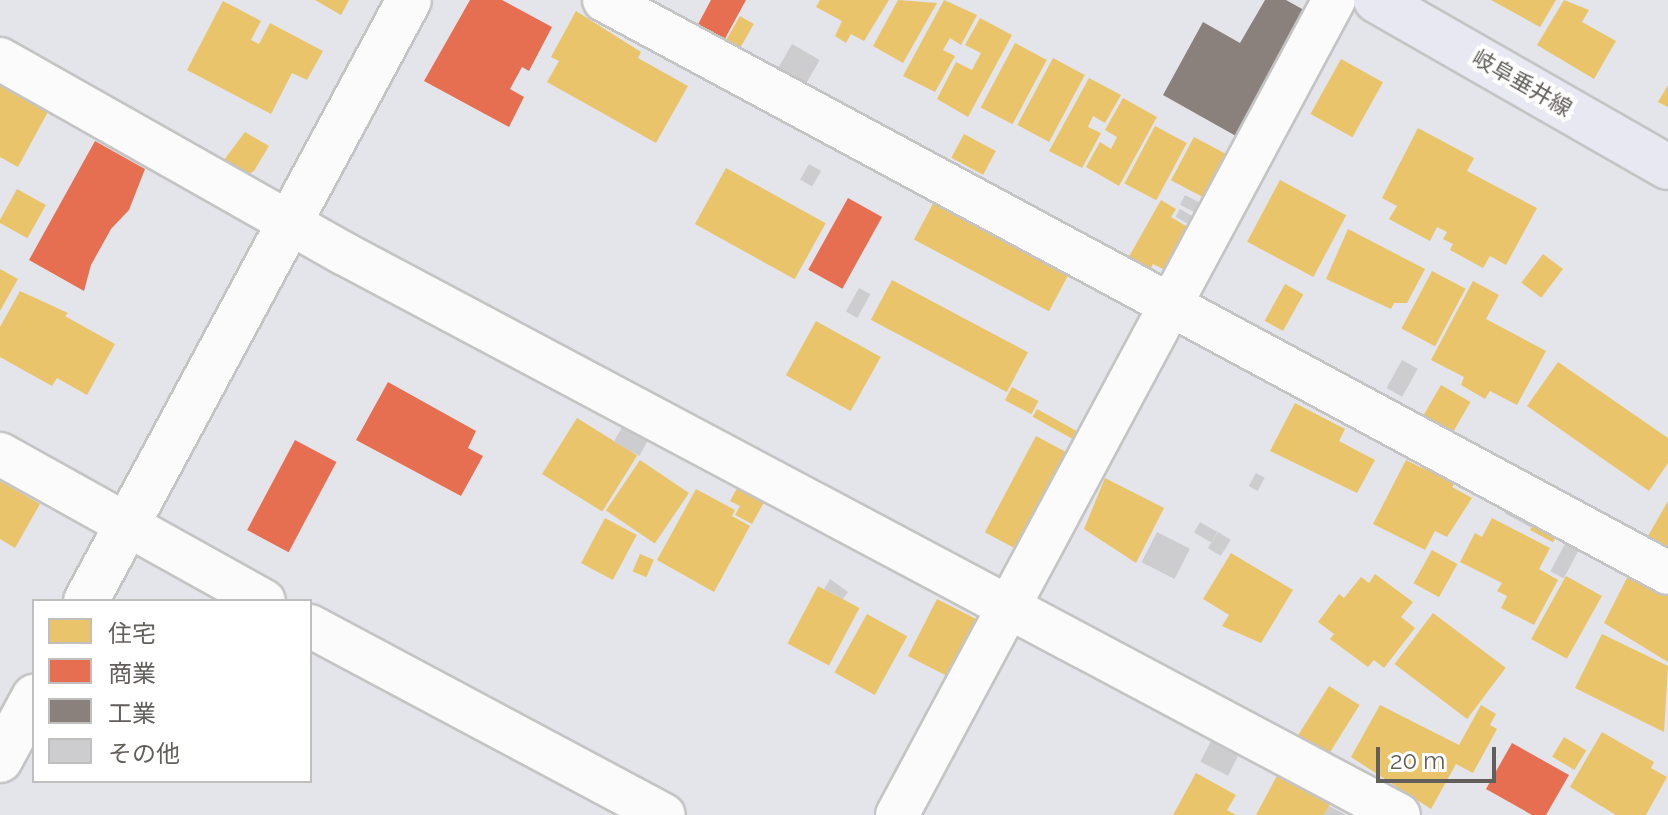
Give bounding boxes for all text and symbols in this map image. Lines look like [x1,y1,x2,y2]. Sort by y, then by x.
street label: 岐阜垂井線 [1468,44,1576,122]
legend [32,599,312,783]
text: 住宅 [108,619,156,648]
text: 商業 [108,659,156,688]
text: 工業 [108,699,156,728]
scale bar [1380,731,1500,781]
text: その他 [108,739,180,768]
text: 20 m [1390,746,1445,775]

